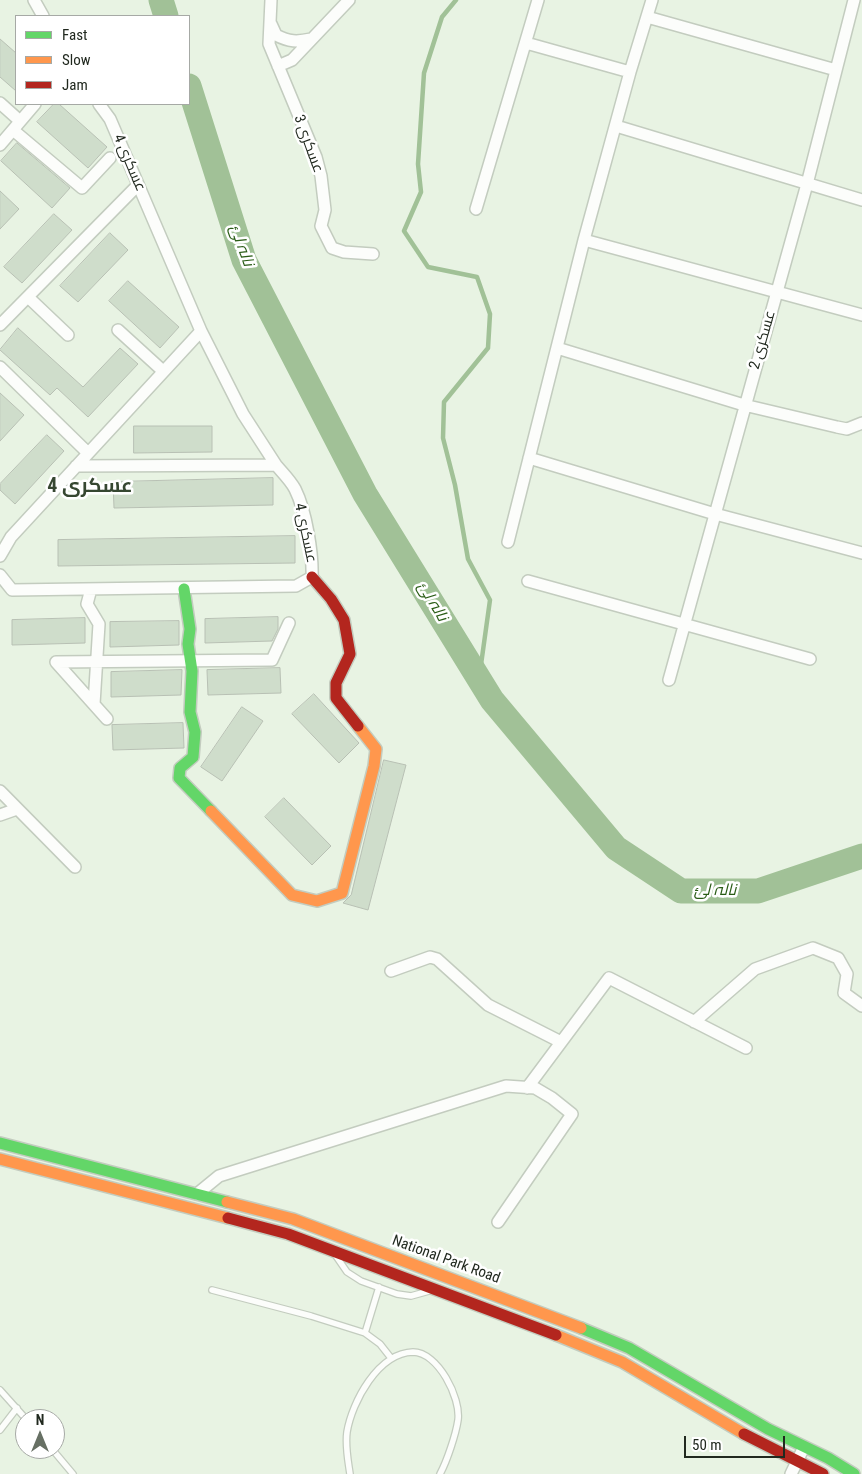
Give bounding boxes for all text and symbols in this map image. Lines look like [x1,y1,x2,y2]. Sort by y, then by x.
legend [15,15,190,105]
text: Fast [62,26,87,44]
text: Slow [62,51,91,69]
text: Jam [62,76,88,94]
street label: عسکری 3 [289,113,327,175]
street label: عسکری 4 [109,132,149,194]
water label: نالہ لئ [225,223,257,269]
street label: عسکری 2 [746,308,780,372]
district label: عسکری 4 [47,475,133,499]
street label: عسکری 4 [290,502,320,564]
water label: نالہ لئ [413,579,451,625]
water label: نالہ لئ [694,881,736,901]
street label: National Park Road [390,1232,502,1288]
north arrow [15,1409,65,1459]
text: N [36,1412,44,1428]
scale bar [687,1426,788,1458]
text: 50 m [692,1436,722,1454]

